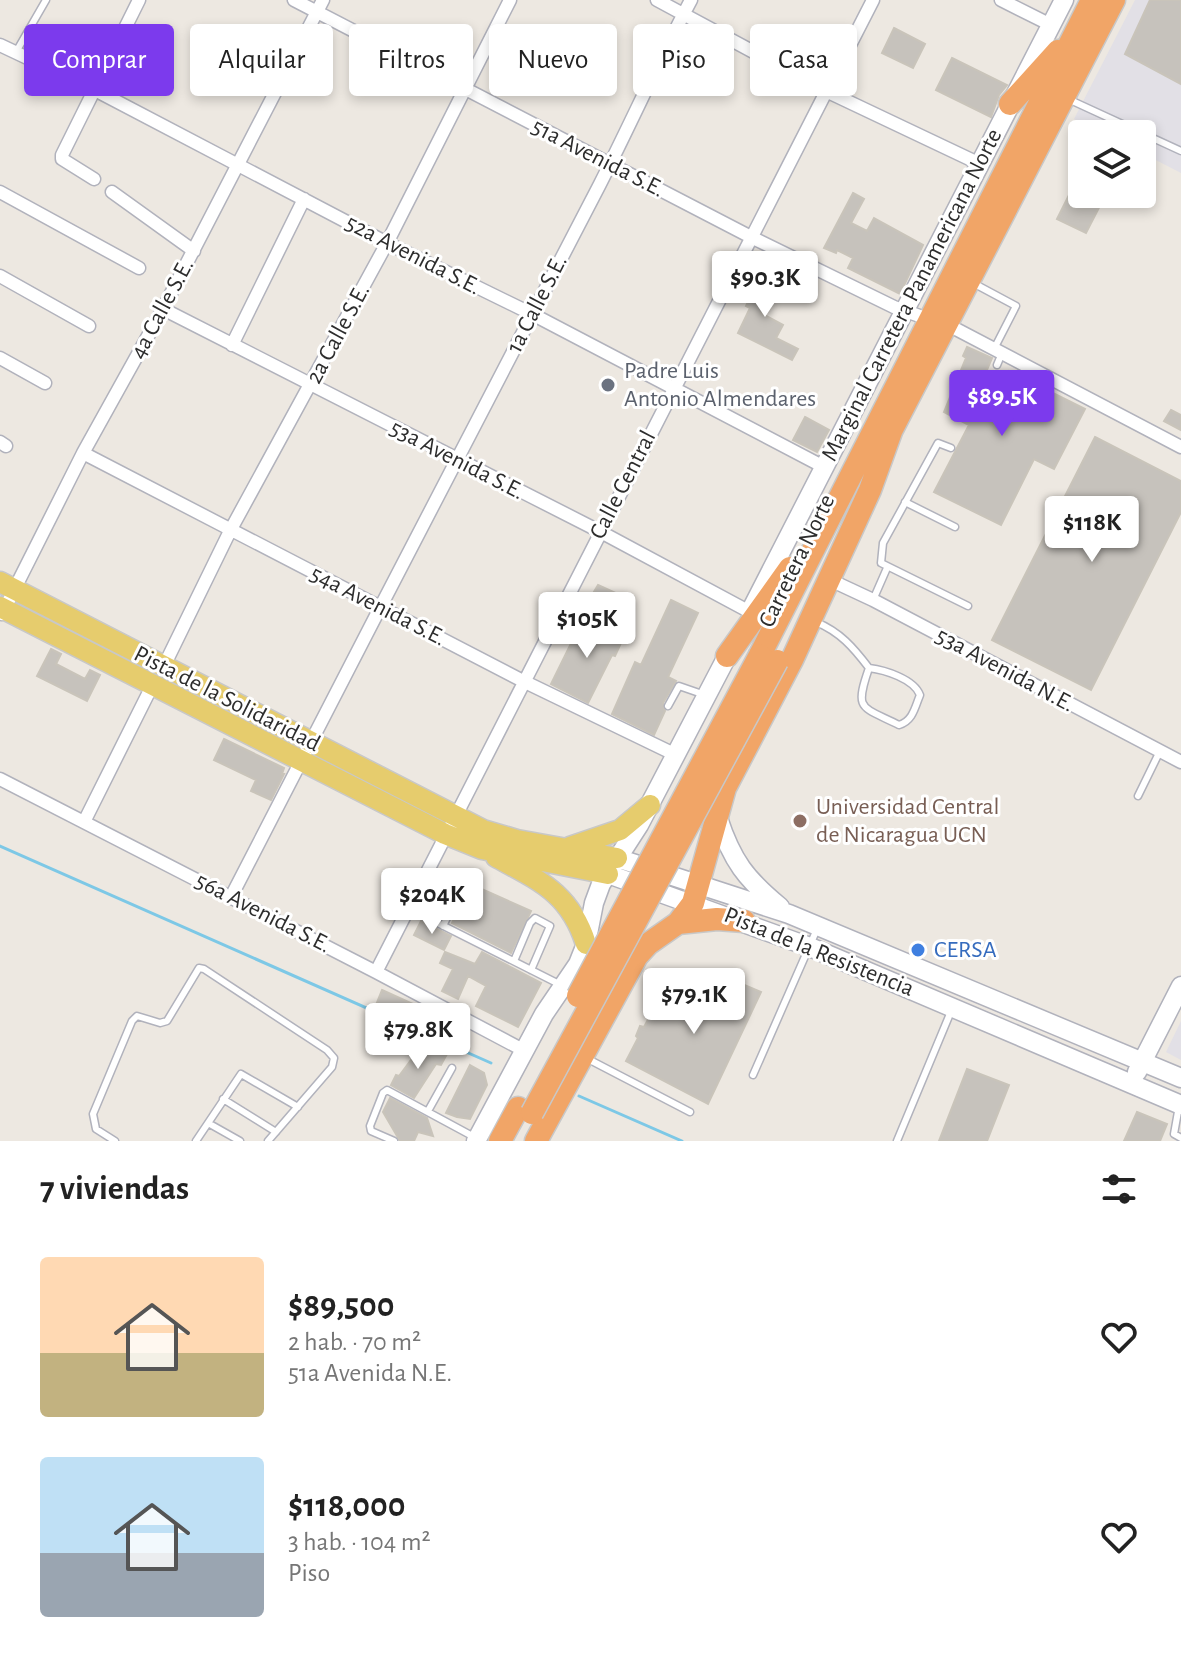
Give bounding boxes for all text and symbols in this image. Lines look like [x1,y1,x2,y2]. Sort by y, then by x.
chip: Comprar [24,24,174,96]
chip: Alquilar [190,24,333,96]
chip: Filtros [349,24,473,96]
chip: Nuevo [489,24,617,96]
chip: Piso [633,24,734,96]
chip: Casa [750,24,857,96]
street label: 51a Avenida S.E. [528,114,668,202]
map controls [1068,120,1156,208]
button: layers [1068,120,1156,208]
street label: Marginal Carretera Panamericana Norte [817,125,1007,465]
street label: 52a Avenida S.E. [341,211,485,299]
street label: 1a Calle S.E. [502,251,572,357]
pin: $90.3K [700,251,830,319]
street label: 4a Calle S.E. [126,255,198,363]
text: $90.3K [730,264,800,290]
street label: 2a Calle S.E. [302,280,374,388]
place label: Padre Luis Antonio Almendares [624,359,816,411]
pin: $89.5K [937,370,1067,438]
marker: Padre Luis Antonio Almendares [599,376,617,394]
text: $89.5K [967,383,1037,409]
street label: 53a Avenida S.E. [386,416,528,504]
street label: Calle Central [586,427,660,543]
street label: Carretera Norte [755,491,839,631]
pin: $118K [1036,496,1148,564]
text: $118K [1063,509,1121,535]
street label: 54a Avenida S.E. [306,561,450,651]
pin: $105K [531,592,643,660]
text: $105K [556,605,618,631]
street label: 53a Avenida N.E. [932,623,1078,717]
street label: Pista de la Solidaridad [130,642,324,756]
place label: Universidad Central de Nicaragua UCN [816,795,1000,847]
marker: Universidad Central de Nicaragua UCN [791,812,809,830]
pin: $204K [376,868,488,936]
street label: 56a Avenida S.E. [191,869,335,957]
text: $204K [399,881,465,907]
street label: Pista de la Resistencia [721,903,917,1001]
place label: CERSA [934,938,997,962]
marker: CERSA [909,941,927,959]
pin: $79.1K [629,968,759,1036]
text: $79.1K [661,981,727,1007]
pin: $79.8K [353,1003,483,1071]
text: $79.8K [383,1016,453,1042]
icon: filters [1097,1167,1141,1211]
text: 7 viviendas [40,1172,189,1206]
icon: home [104,1289,200,1385]
text: $89,500 [288,1289,394,1323]
icon: heart [1097,1315,1141,1359]
text: 2 hab. · 70 m² [288,1329,421,1355]
text: 51a Avenida N.E. [288,1360,452,1386]
icon: home [104,1489,200,1585]
text: $118,000 [288,1489,405,1523]
icon: heart [1097,1515,1141,1559]
text: 3 hab. · 104 m² [288,1529,431,1555]
text: Piso [288,1560,330,1586]

